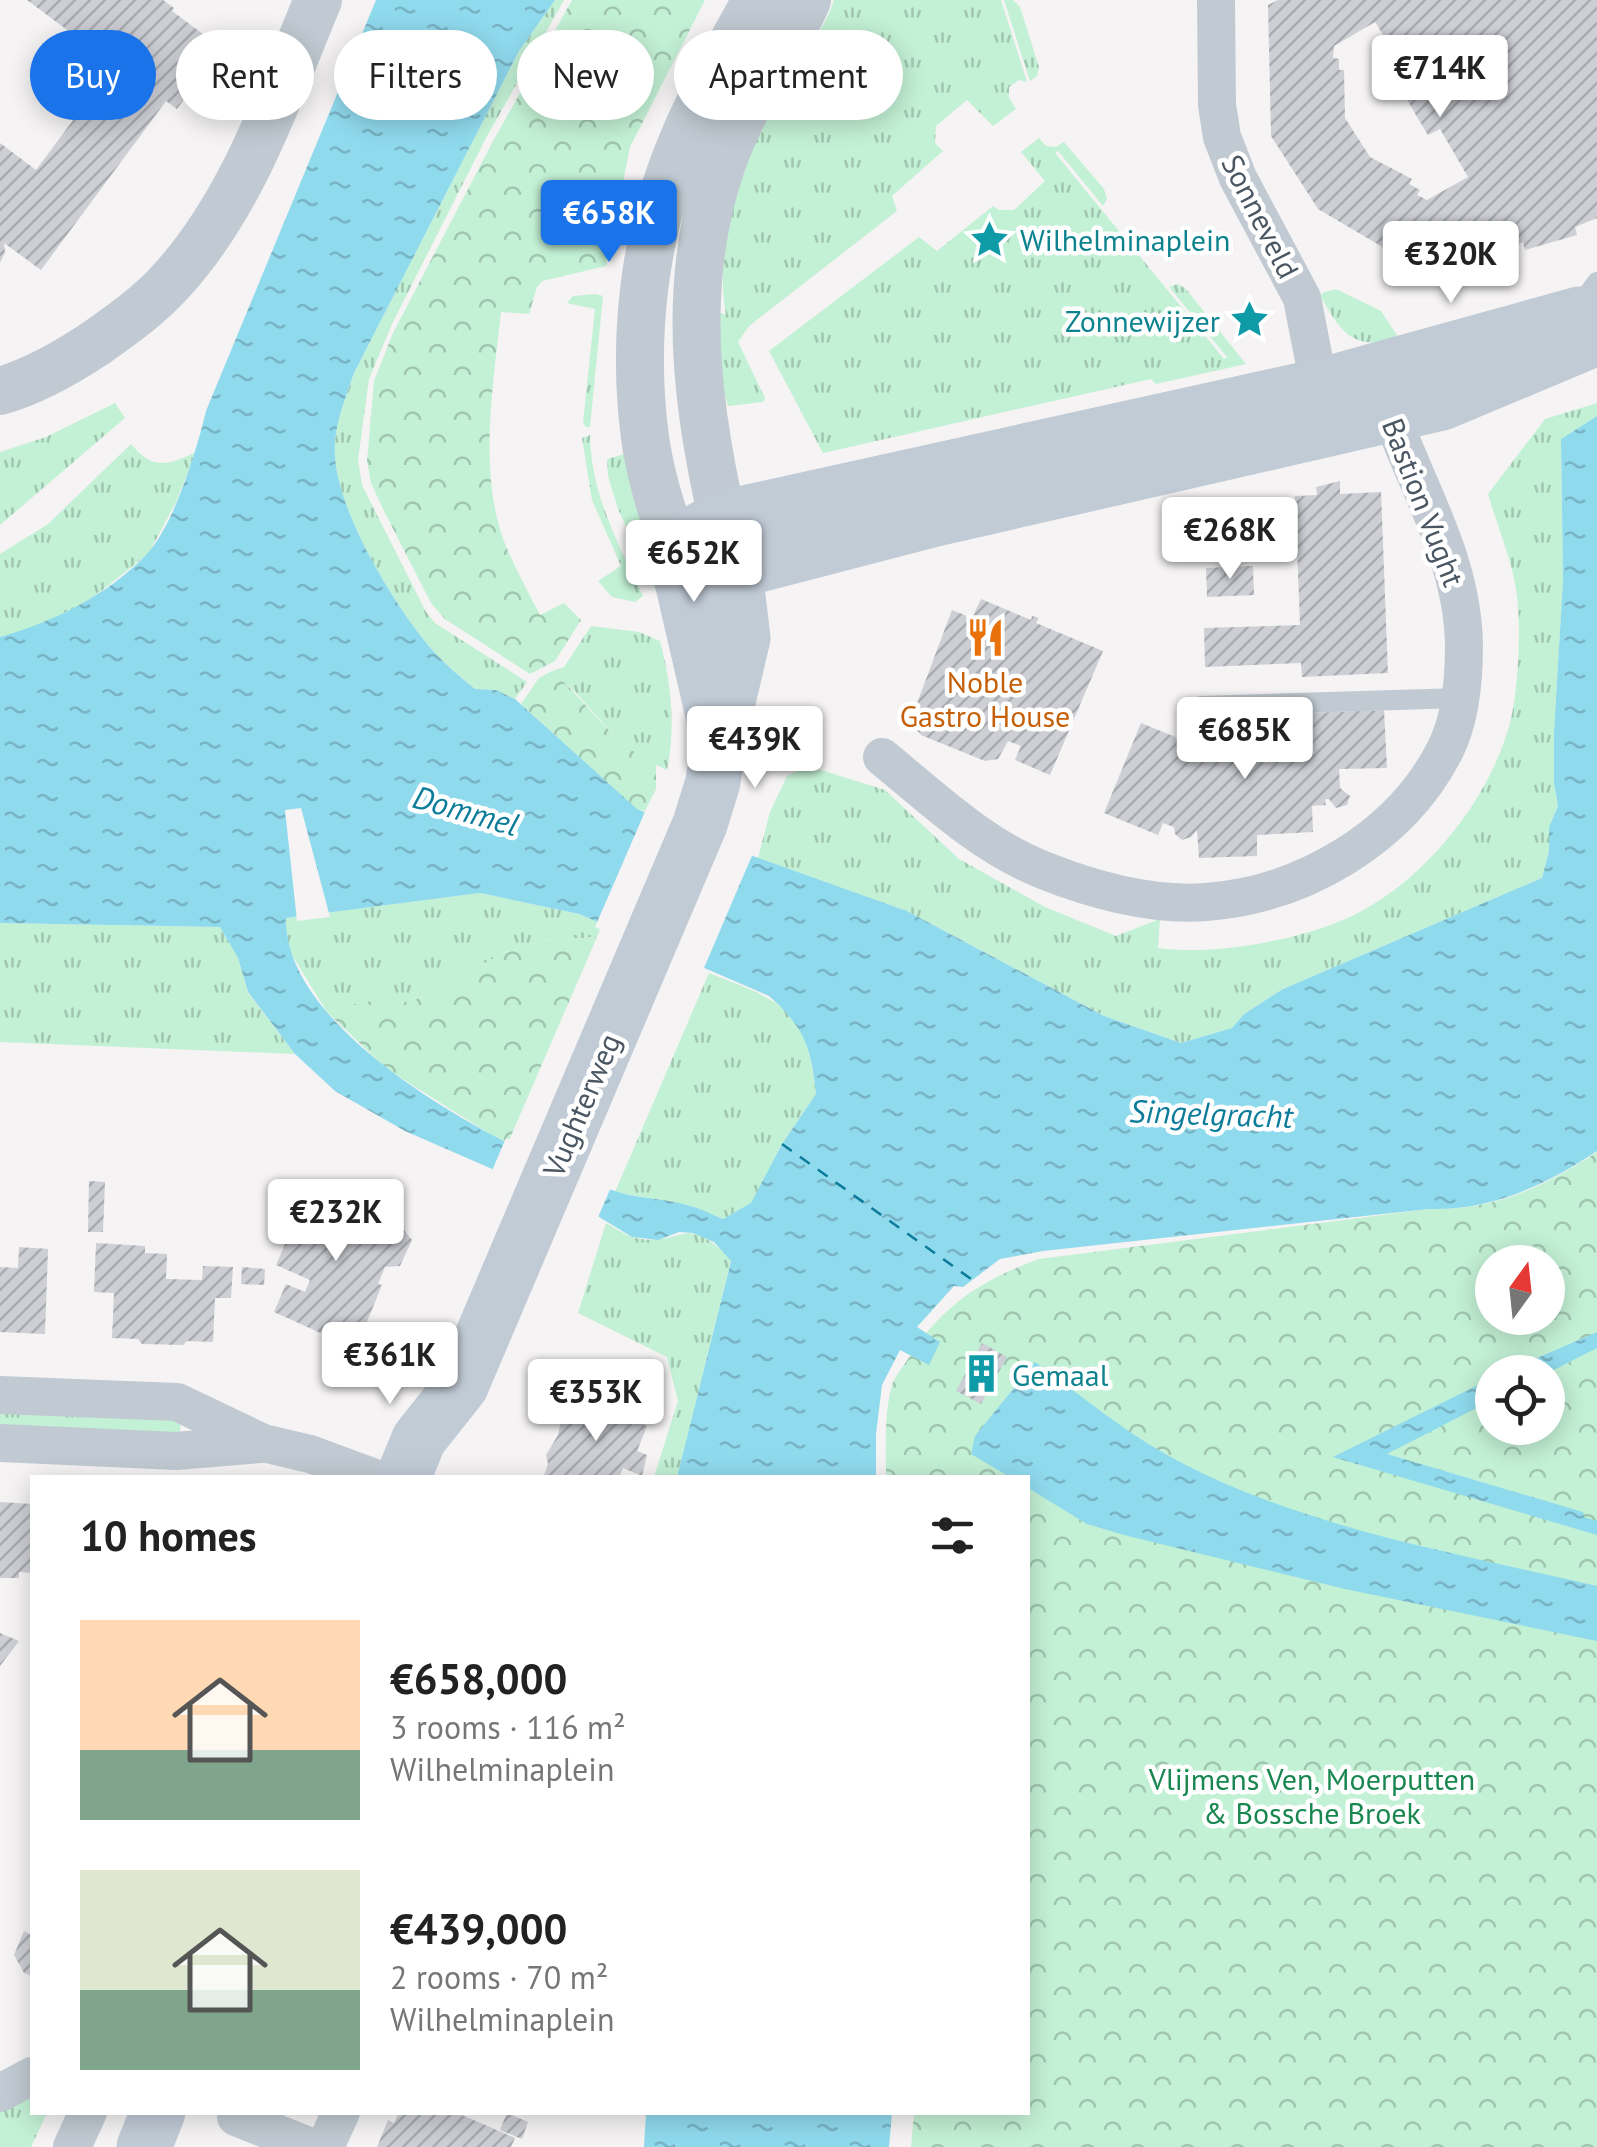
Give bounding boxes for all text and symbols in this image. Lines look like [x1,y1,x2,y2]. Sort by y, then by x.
chip: Buy [30,30,156,120]
chip: Rent [176,30,314,120]
chip: Filters [334,30,497,120]
chip: New [517,30,654,120]
chip: Apartment [674,30,903,120]
pin: €714K [1370,35,1510,120]
text: €714K [1394,46,1486,88]
street label: Sonneveld [1213,148,1309,284]
pin: €658K [539,180,679,265]
text: €658K [563,191,655,233]
place icon: Wilhelminaplein [969,218,1011,260]
place label: Wilhelminaplein [1020,220,1230,259]
pin: €320K [1381,221,1521,306]
text: €320K [1405,232,1497,274]
place icon: Zonnewijzer [1229,299,1271,341]
place label: Zonnewijzer [1065,301,1220,340]
street label: Bastion Vught [1374,412,1474,592]
pin: €268K [1160,497,1300,582]
text: €268K [1184,508,1276,550]
pin: €652K [624,520,764,605]
text: €652K [648,531,740,573]
restaurant icon: Noble Gastro House [964,616,1006,658]
place label: Noble Gastro House [900,662,1070,735]
pin: €685K [1175,697,1315,782]
pin: €439K [685,706,825,791]
text: €685K [1199,708,1291,750]
text: €439K [709,717,801,759]
water label: Dommel [408,775,524,845]
street label: Vughterweg [533,1027,629,1184]
water label: Singelgracht [1129,1089,1295,1137]
pin: €232K [266,1179,406,1264]
text: €232K [290,1190,382,1232]
north arrow [1475,1245,1565,1335]
map controls [1475,1245,1565,1445]
pin: €361K [320,1322,460,1407]
text: €361K [344,1333,436,1375]
building icon: Gemaal [961,1353,1003,1395]
place label: Gemaal [1012,1355,1109,1394]
button: locate [1475,1355,1565,1445]
pin: €353K [526,1359,666,1444]
text: €353K [550,1370,642,1412]
text: 10 homes [80,1508,257,1563]
icon: filters [925,1508,980,1563]
text: €658,000 [390,1651,567,1706]
icon: home [160,1660,280,1780]
text: 3 rooms · 116 m² [390,1706,626,1748]
text: Wilhelminaplein [390,1748,614,1790]
park label: Vlijmens Ven, Moerputten & Bossche Broek [1148,1759,1475,1832]
text: €439,000 [390,1901,567,1956]
icon: home [160,1910,280,2030]
text: 2 rooms · 70 m² [390,1956,608,1998]
text: Wilhelminaplein [390,1998,614,2040]

